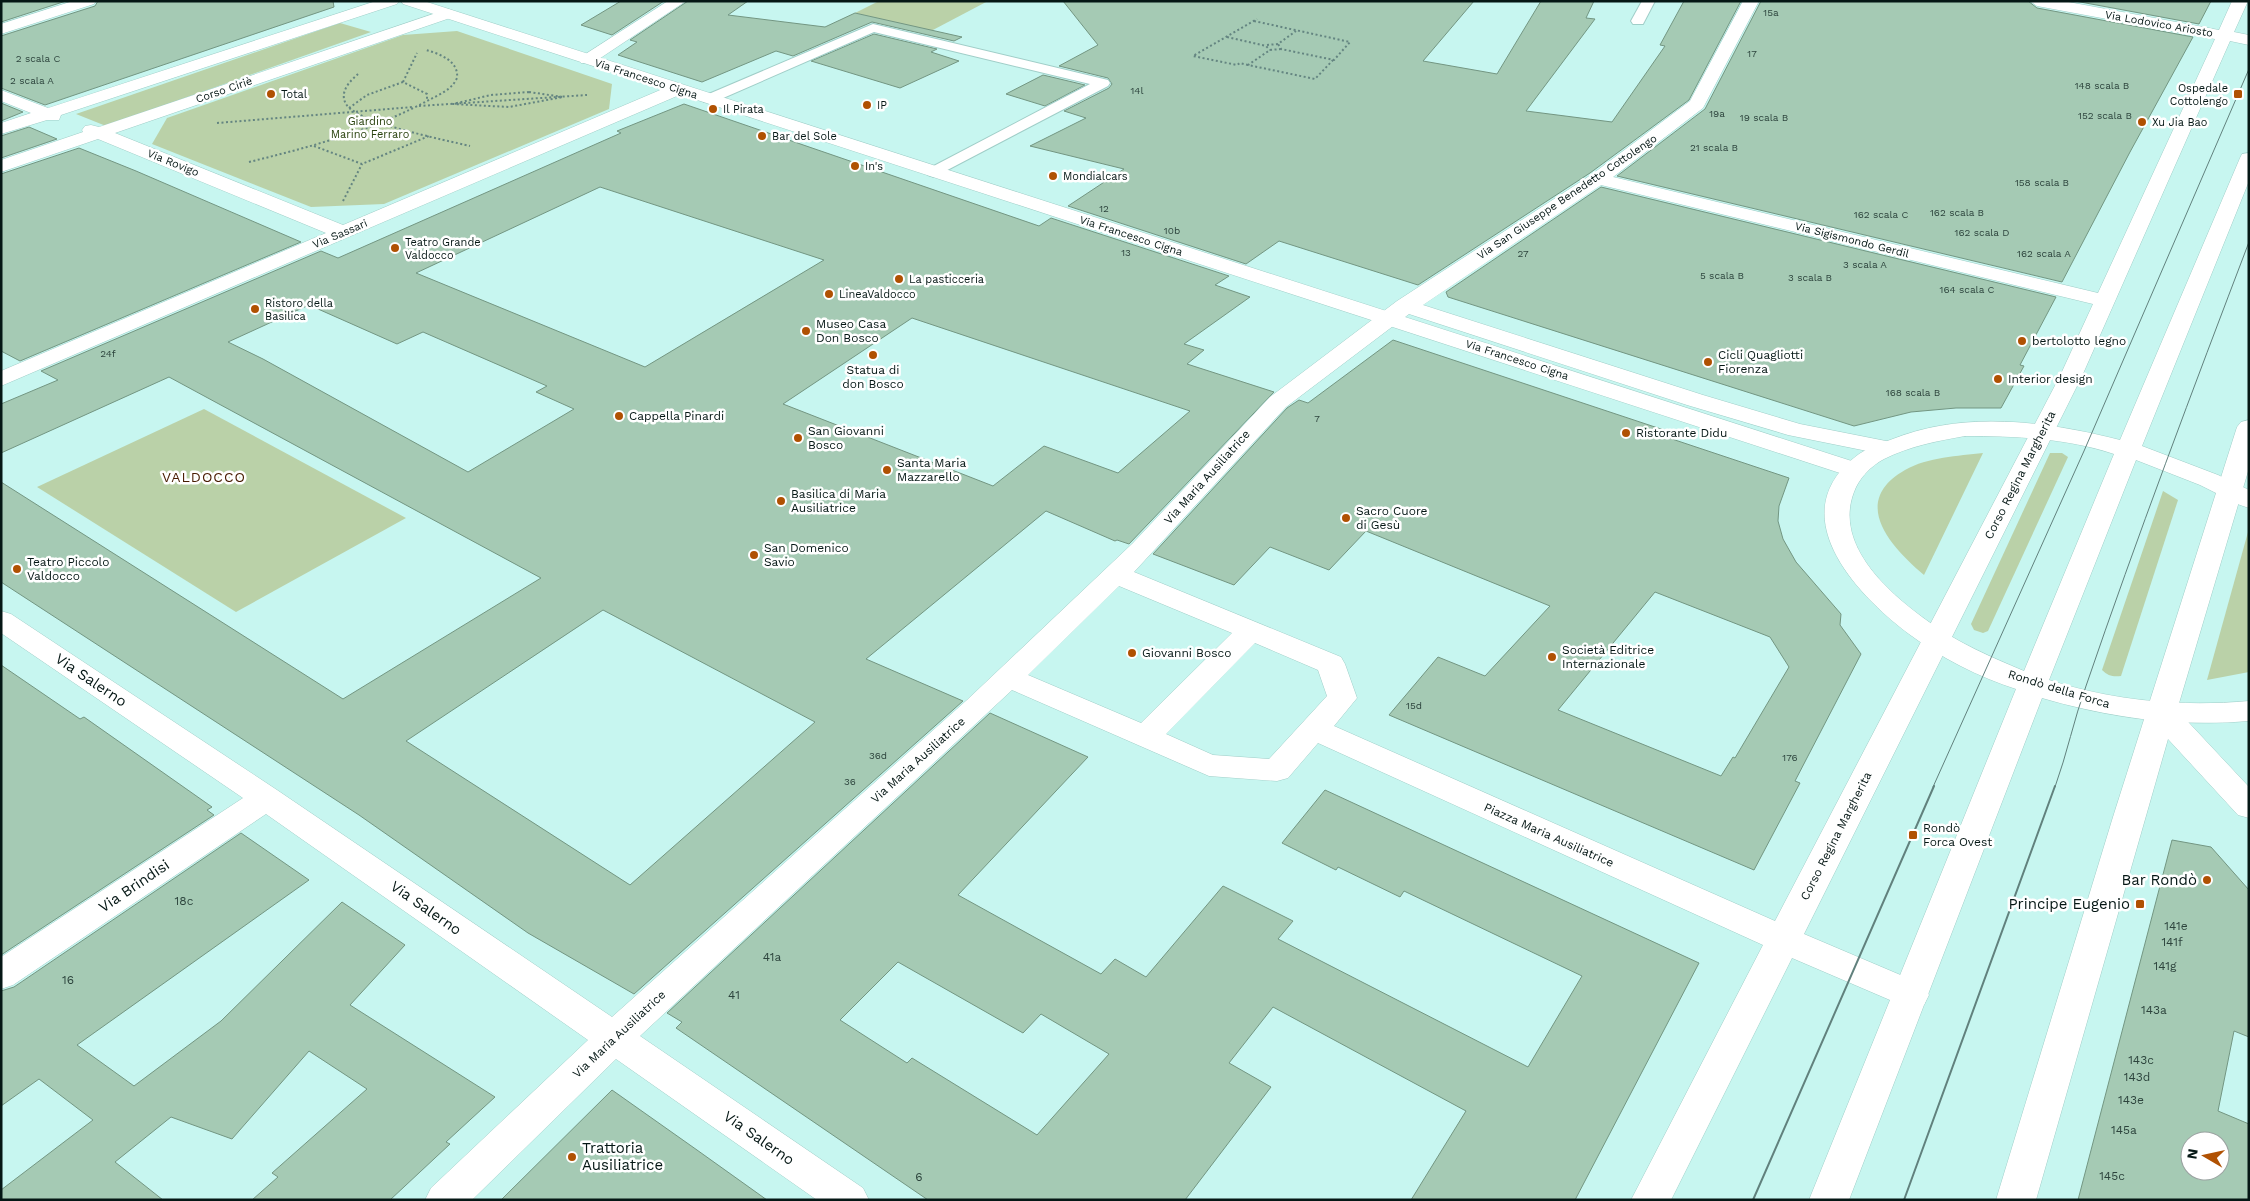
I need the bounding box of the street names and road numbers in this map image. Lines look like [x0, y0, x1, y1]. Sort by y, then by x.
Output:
street label: Via Lodovico Ariosto [2104, 8, 2214, 40]
street label: Via Francesco Cigna [593, 56, 699, 102]
street label: Corso Ciriè [194, 74, 254, 106]
street label: Via San Giuseppe Benedetto Cottolengo [1475, 132, 1659, 262]
street label: Via Rovigo [145, 147, 201, 179]
street label: Via Francesco Cigna [1078, 213, 1184, 259]
street label: Via Sassari [311, 217, 369, 251]
street label: Via Sigismondo Gerdil [1794, 220, 1911, 261]
street label: Via Francesco Cigna [1464, 337, 1570, 383]
street label: Corso Regina Margherita [1981, 408, 2059, 542]
street label: Via Maria Ausiliatrice [1161, 427, 1253, 527]
street label: Via Salerno [52, 649, 130, 711]
street label: Rondò della Forca [2006, 667, 2112, 711]
street label: Via Maria Ausiliatrice [868, 714, 968, 806]
street label: Corso Regina Margherita [1797, 769, 1875, 903]
street label: Piazza Maria Ausiliatrice [1482, 800, 1616, 870]
street label: Via Brindisi [95, 856, 173, 916]
street label: Via Salerno [387, 877, 465, 939]
street label: Via Maria Ausiliatrice [570, 987, 668, 1081]
street label: Via Salerno [720, 1107, 798, 1169]

